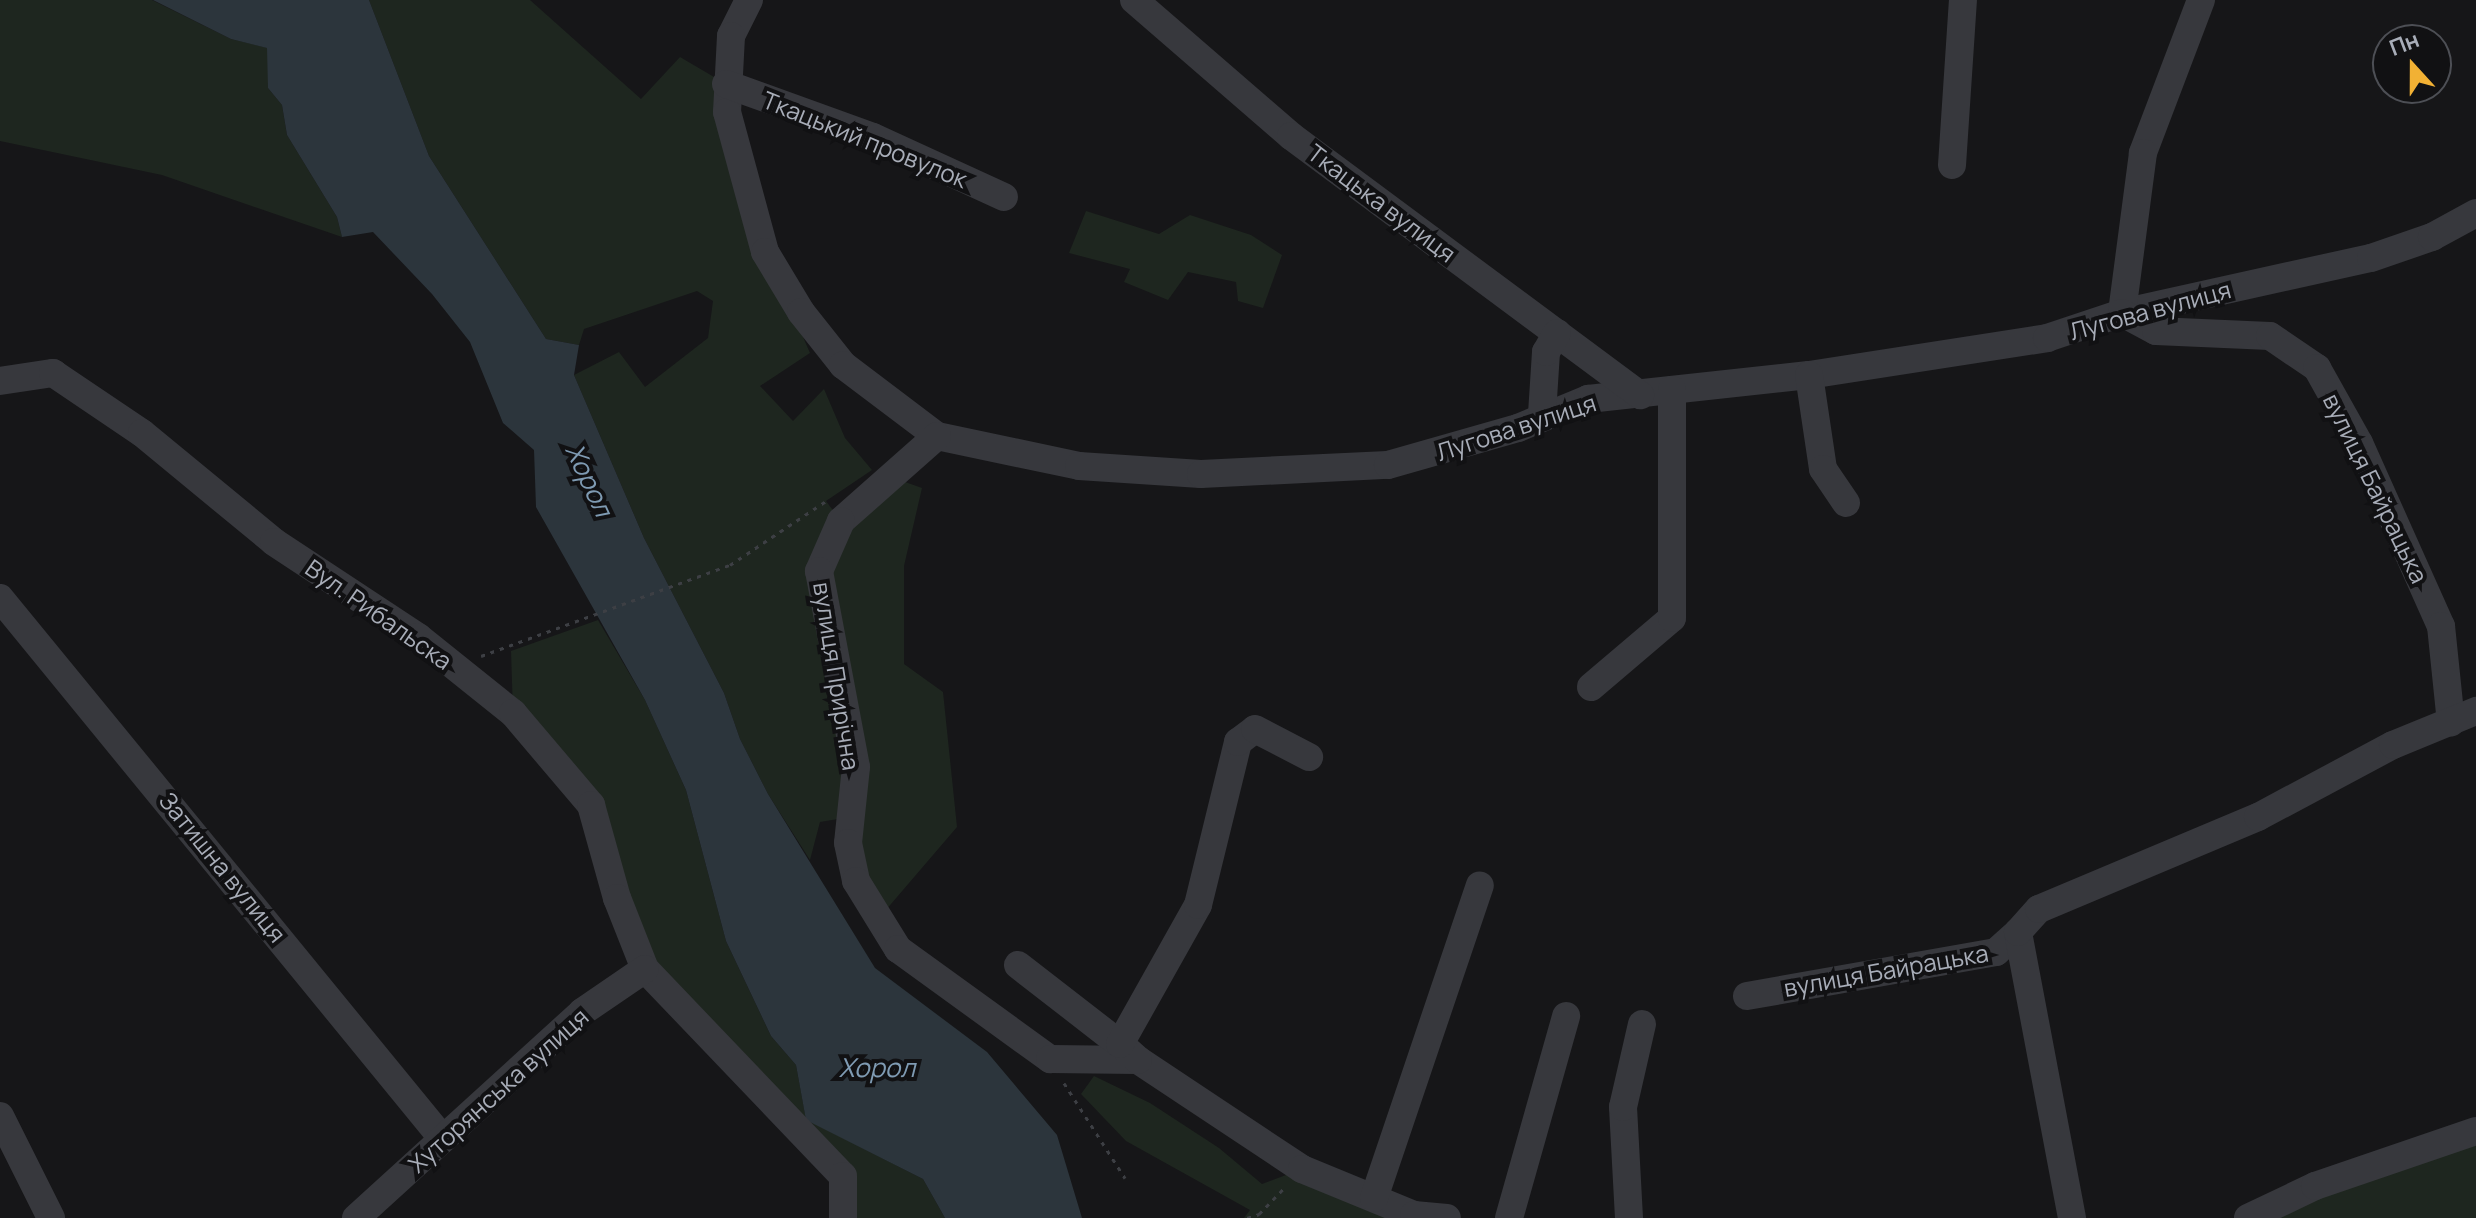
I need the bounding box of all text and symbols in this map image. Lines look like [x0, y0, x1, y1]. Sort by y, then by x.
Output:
north arrow [2372, 24, 2452, 104]
text: Пн [2385, 24, 2423, 63]
street label: Ткацький провулок [758, 85, 972, 193]
street label: Ткацька вулиця [1302, 138, 1462, 268]
street label: Лугова вулиця [2066, 275, 2234, 345]
street label: Лугова вулиця [1433, 388, 1599, 466]
street label: вулиця Байрацька [2318, 389, 2434, 587]
water label: Хорол [559, 439, 619, 521]
street label: Вул. Рибальска [300, 553, 458, 675]
street label: вулиця Прирічна [808, 580, 866, 772]
street label: Затишна вулиця [154, 786, 292, 948]
street label: вулиця Байрацька [1781, 938, 1991, 1002]
street label: Хуторянська вулиця [402, 1002, 594, 1178]
water label: Хорол [839, 1052, 915, 1084]

